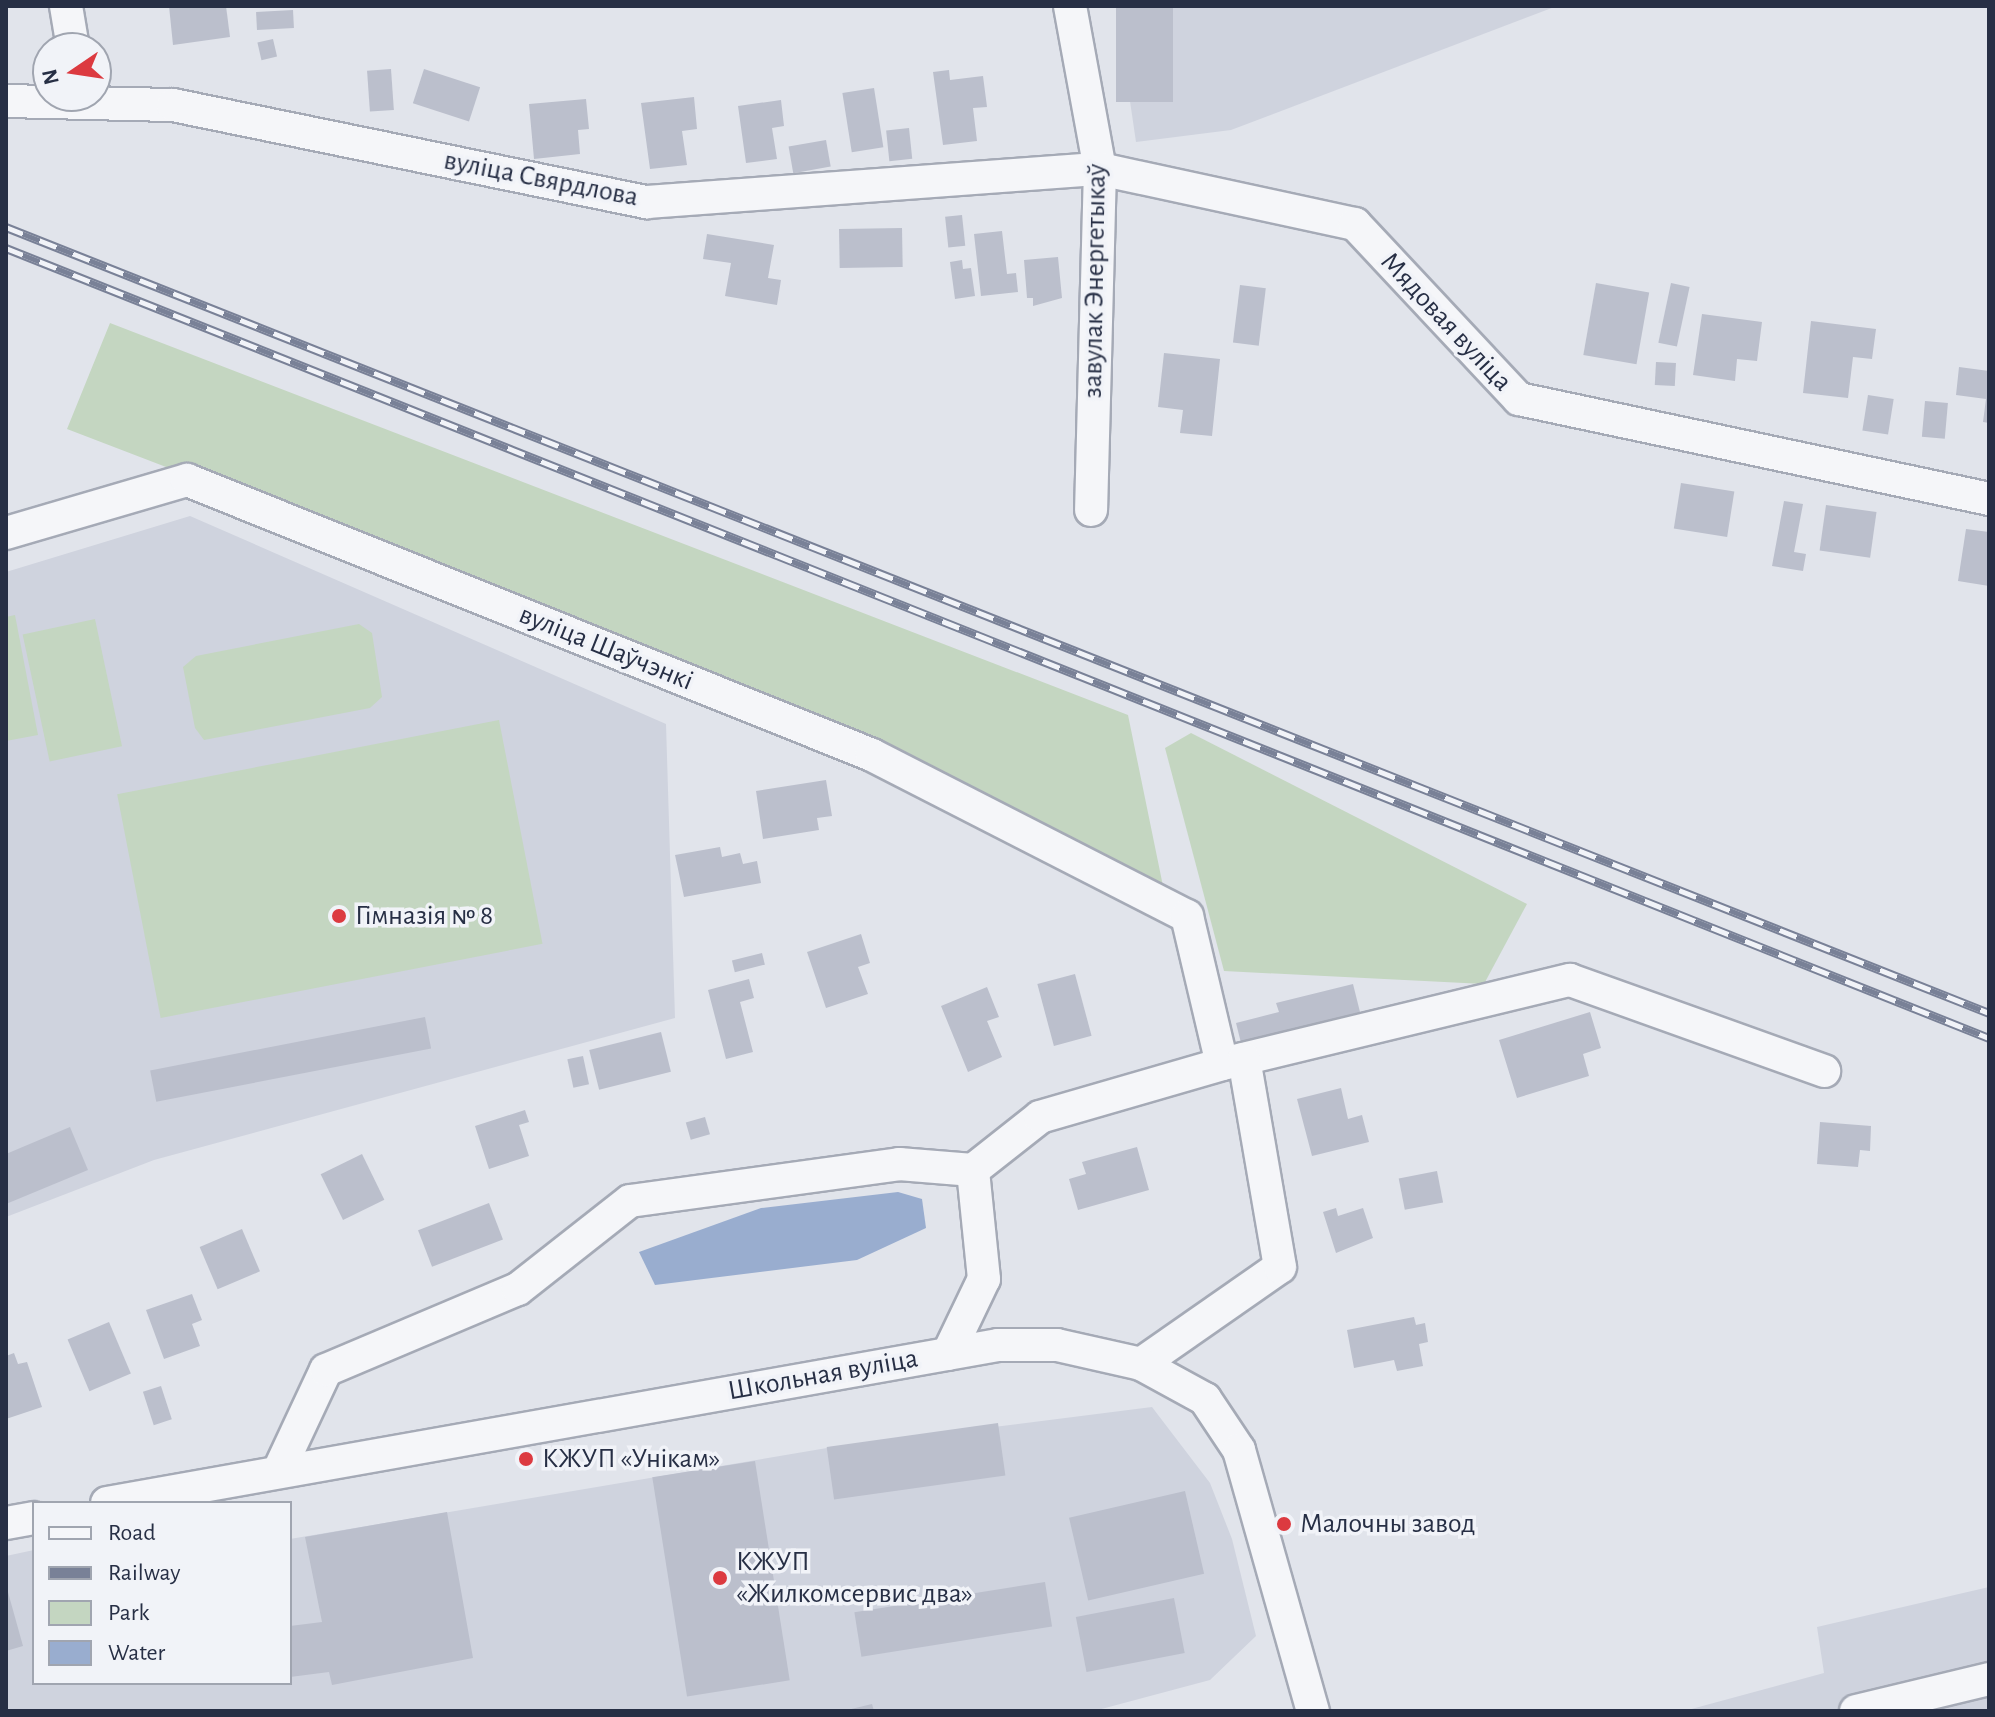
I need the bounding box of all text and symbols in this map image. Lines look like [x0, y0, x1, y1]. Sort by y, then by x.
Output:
north arrow [32, 32, 112, 112]
text: N [38, 67, 63, 87]
street label: вуліца Свярдлова [441, 144, 641, 214]
street label: завулак Энергетыкаў [1076, 163, 1114, 399]
street label: Мядовая вуліца [1373, 246, 1519, 398]
street label: вуліца Шаўчэнкі [514, 598, 698, 698]
place label: Гімназія № 8 [355, 899, 493, 933]
marker: Гімназія № 8 [330, 907, 348, 925]
street label: Школьная вуліца [725, 1342, 921, 1408]
place label: КЖУП «Унікам» [542, 1442, 720, 1476]
marker: КЖУП «Унікам» [517, 1450, 535, 1468]
legend [32, 1501, 292, 1685]
place label: Малочны завод [1300, 1507, 1475, 1541]
marker: Малочны завод [1275, 1515, 1293, 1533]
text: Road [108, 1521, 156, 1545]
place label: КЖУП «Жилкомсервис два» [736, 1545, 973, 1611]
text: Railway [108, 1561, 180, 1585]
marker: КЖУП «Жилкомсервис два» [711, 1569, 729, 1587]
text: Park [108, 1601, 149, 1625]
text: Water [108, 1641, 165, 1665]

